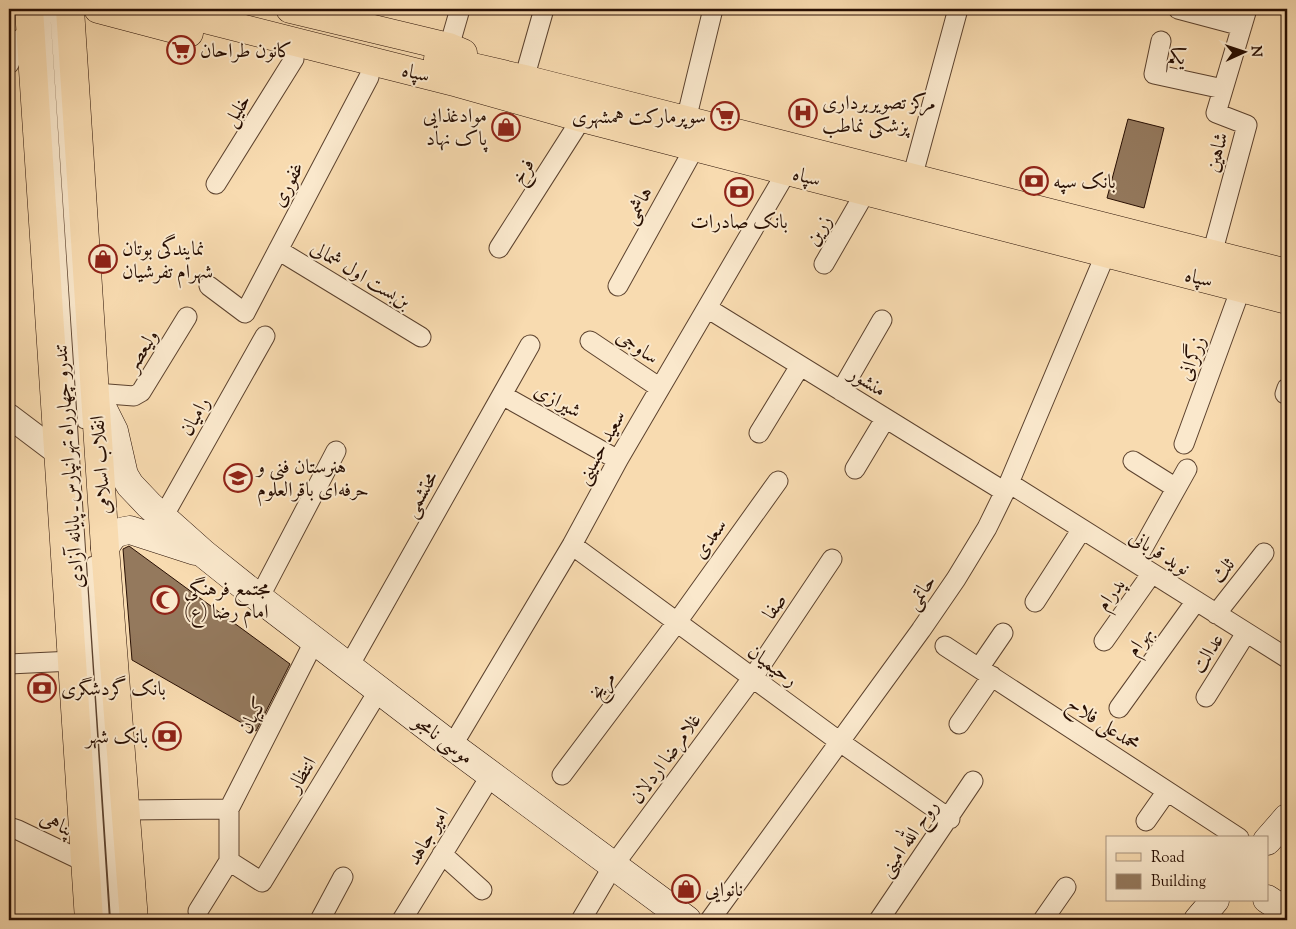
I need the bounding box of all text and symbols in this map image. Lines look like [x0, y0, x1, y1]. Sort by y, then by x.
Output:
north arrow [1218, 28, 1268, 78]
supermarket icon: کانون طراحان [166, 35, 196, 65]
place label: کانون طراحان [200, 38, 293, 67]
street label: یکم [1164, 42, 1189, 77]
text: N [1245, 45, 1265, 58]
street label: سپاه [398, 57, 433, 92]
street label: خلیل [217, 89, 259, 133]
place label: مرکز تصویربرداری پزشکی نماطب [822, 90, 936, 142]
hospital icon: مرکز تصویربرداری پزشکی نماطب [788, 98, 818, 128]
supermarket icon: سوپرمارکت همشهری [710, 101, 740, 131]
place label: موادغذایی پاک نهاد [423, 103, 488, 155]
place label: سوپرمارکت همشهری [572, 104, 706, 133]
shop icon: موادغذایی پاک نهاد [491, 112, 521, 142]
street label: شاهین [1199, 129, 1238, 176]
street label: فرخ [505, 154, 544, 192]
street label: غفوری [265, 157, 313, 213]
street label: سپاه [789, 161, 824, 196]
bank icon: بانک سپه [1019, 166, 1049, 196]
place label: بانک سپه [1053, 169, 1116, 198]
bank icon: بانک صادرات [724, 177, 754, 207]
street label: هاشمی [617, 182, 661, 230]
place label: بانک صادرات [690, 209, 788, 238]
street label: زرین [800, 210, 841, 252]
place label: نمایندگی بوتان شهرام تفرشیان [122, 233, 213, 289]
street label: بن‌بست اول شمالی [304, 235, 416, 318]
shop icon: نمایندگی بوتان شهرام تفرشیان [88, 244, 118, 274]
street label: سپاه [1181, 262, 1216, 297]
street label: ساوجی [610, 323, 664, 373]
street label: ولیعصر [118, 325, 167, 380]
street label: زرگرانی [1171, 332, 1215, 385]
street label: تندرو چهارراه تهرانپارس ـ پایانه آزادی [47, 342, 94, 589]
street label: منشور [841, 359, 891, 406]
street label: شیرازی [528, 377, 586, 427]
street label: رامیان [174, 392, 219, 442]
street label: سعید حسینی [570, 406, 635, 491]
street label: انقلاب اسلامی [85, 414, 120, 515]
place label: هنرستان فنی و حرفه‌ای باقرالعلوم [255, 454, 369, 507]
school or university icon: هنرستان فنی و حرفه‌ای باقرالعلوم [223, 463, 253, 493]
street label: محتشمی [398, 467, 447, 524]
street label: سعدی [687, 513, 736, 566]
street label: نوید قربانی [1123, 524, 1195, 584]
street label: ثلث [1205, 552, 1243, 590]
street label: حاتمی [900, 570, 944, 617]
street label: پدرام [1090, 573, 1135, 618]
place label: مجتمع فرهنگی امام رضا (ع) [184, 576, 270, 629]
mosque icon: مجتمع فرهنگی امام رضا (ع) [150, 585, 180, 615]
street label: صفا [757, 588, 795, 626]
street label: بهرام [1120, 621, 1163, 664]
street label: عدالت [1186, 629, 1233, 680]
street label: رحیمیان [740, 639, 803, 695]
street label: مریخ [584, 666, 624, 707]
bank icon: بانک گردشگری [27, 673, 57, 703]
place label: بانک گردشگری [61, 675, 166, 705]
street label: محمدعلی فلاح [1060, 691, 1145, 761]
street label: کیهان [233, 692, 276, 740]
street label: موسی نامجو [405, 708, 478, 773]
street label: غلامرضا اردلان [624, 708, 710, 811]
bank icon: بانک شهر [152, 721, 182, 751]
place label: بانک شهر [84, 724, 148, 753]
street label: انتظار [280, 752, 325, 800]
street label: روح الله امینی [870, 793, 948, 885]
street label: امیر جاهد [401, 803, 458, 872]
street label: پناهی [34, 805, 78, 846]
legend [1106, 836, 1268, 902]
text: Road [1151, 848, 1185, 869]
text: Building [1151, 872, 1206, 893]
shop icon: نانوایی [671, 874, 701, 904]
place label: نانوایی [705, 877, 743, 906]

